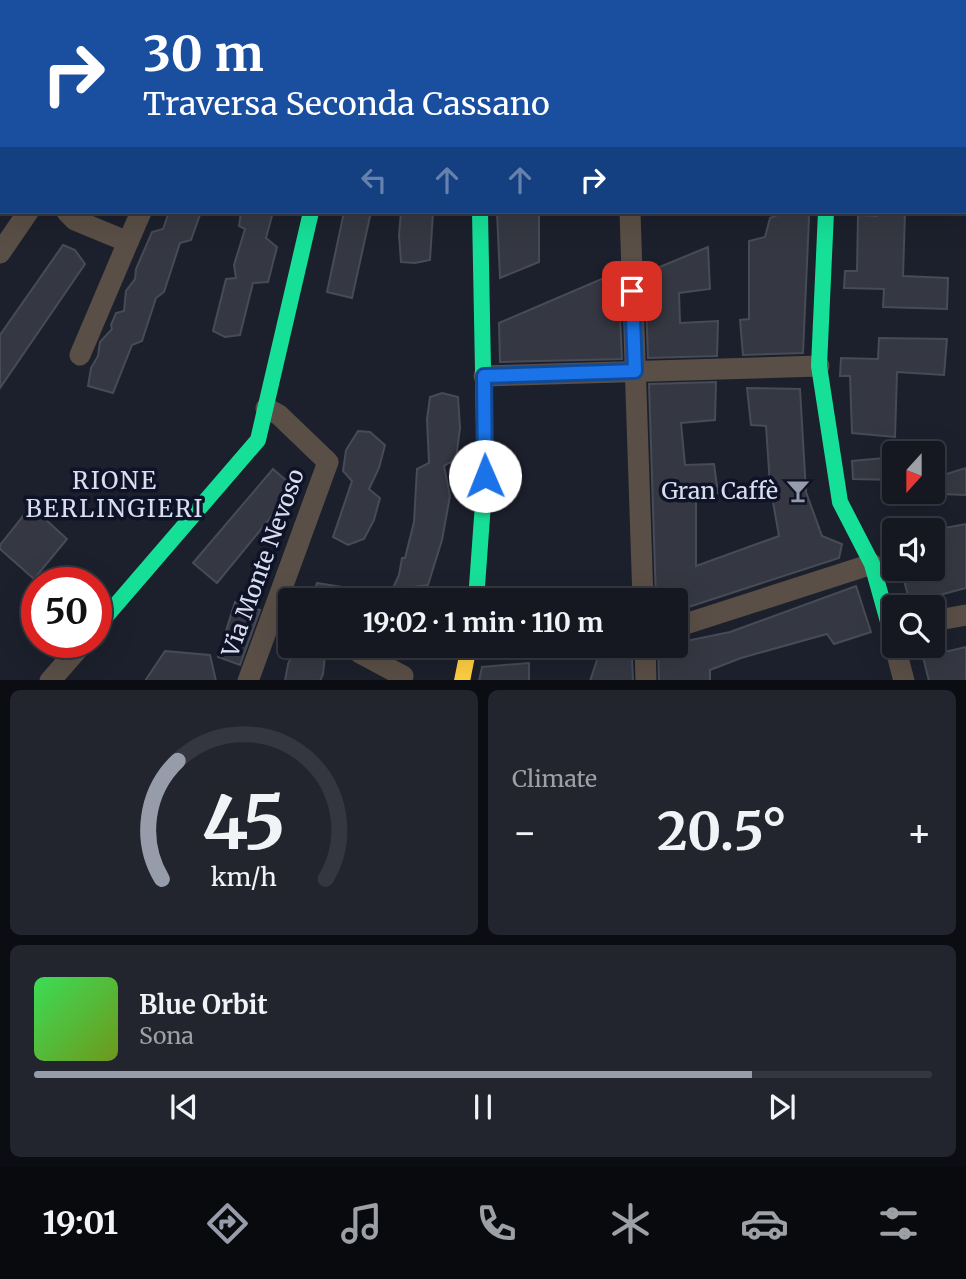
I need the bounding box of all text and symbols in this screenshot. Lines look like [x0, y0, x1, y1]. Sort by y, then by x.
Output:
text: 30 m [143, 23, 264, 84]
icon: right [28, 28, 119, 119]
text: Traversa Seconda Cassano [143, 84, 550, 124]
icon: left [355, 161, 393, 199]
icon: ahead [428, 161, 466, 199]
icon: ahead [501, 161, 539, 199]
icon: right [574, 161, 612, 199]
pin [602, 261, 662, 321]
icon: arrive [613, 272, 651, 310]
position arrow [448, 439, 522, 513]
north arrow [882, 441, 945, 504]
map controls [882, 441, 945, 658]
district label: RIONE BERLINGIERI [26, 465, 204, 524]
street label: Via Monte Nevoso [215, 465, 310, 662]
place label: Gran Caffè [662, 476, 778, 505]
bar icon: Gran Caffè [784, 477, 812, 505]
button: sound [882, 518, 945, 581]
speed limit sign: 50 [21, 567, 112, 658]
button: search [882, 595, 945, 658]
text: 19:02 · 1 min · 110 m [363, 606, 603, 639]
text: Climate [512, 764, 597, 793]
text: 45 [202, 777, 286, 869]
text: 20.5° [657, 799, 787, 864]
text: − [512, 809, 537, 856]
text: + [907, 809, 932, 856]
text: km/h [211, 860, 277, 892]
text: Blue Orbit [139, 988, 268, 1021]
text: Sona [139, 1021, 194, 1050]
icon: previous [165, 1088, 203, 1126]
icon: pause [464, 1088, 502, 1126]
icon: next [763, 1088, 801, 1126]
icon: directions [203, 1199, 252, 1248]
icon: music [337, 1199, 386, 1248]
icon: phone [472, 1199, 521, 1248]
icon: climate [606, 1199, 655, 1248]
icon: car [740, 1199, 789, 1248]
icon: filters [874, 1199, 923, 1248]
text: 19:01 [43, 1203, 118, 1243]

